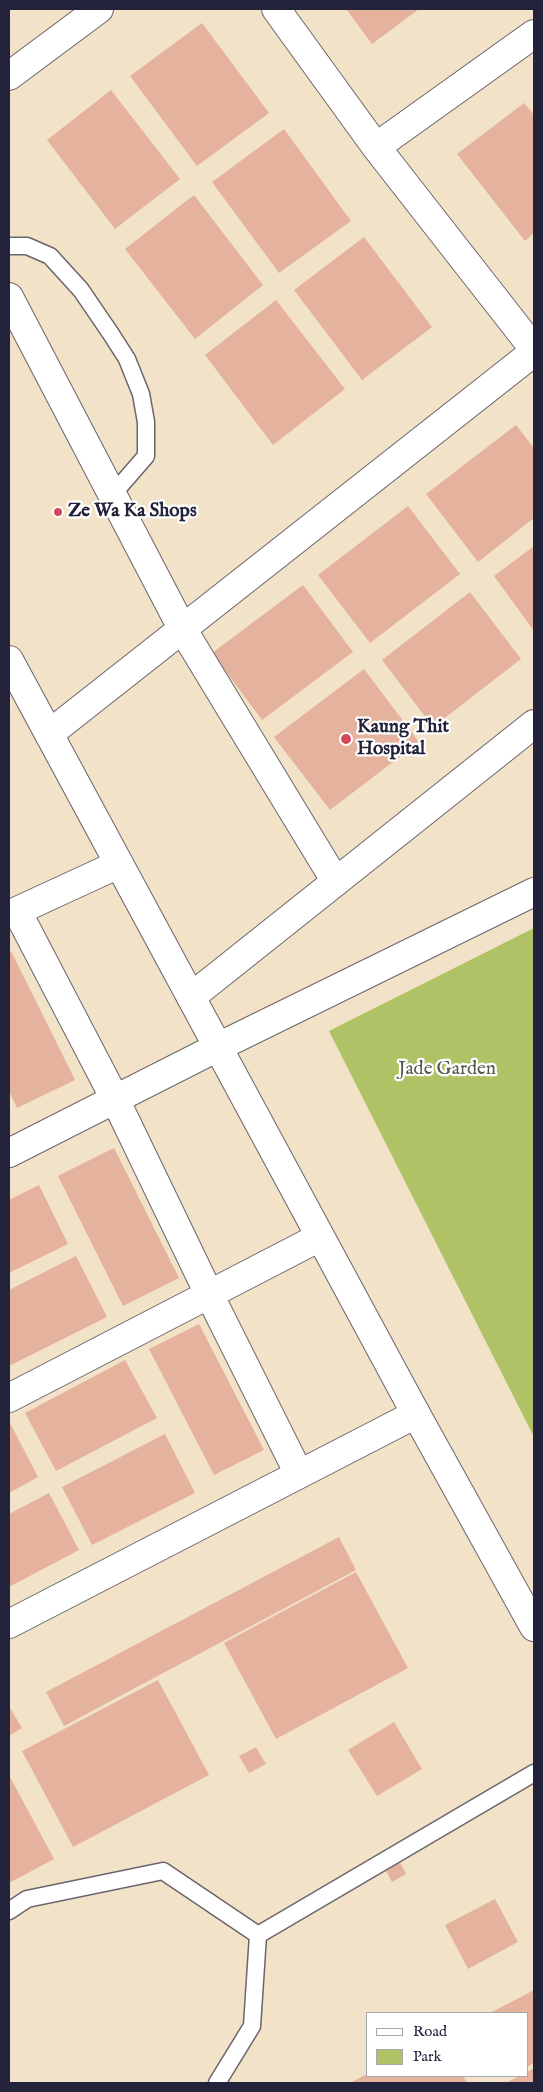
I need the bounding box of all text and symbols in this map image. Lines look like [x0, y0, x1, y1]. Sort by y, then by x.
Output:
place label: Ze Wa Ka Shops [68, 501, 197, 523]
marker: Ze Wa Ka Shops [52, 506, 64, 518]
place label: Kaung Thit Hospital [357, 717, 449, 761]
marker: Kaung Thit Hospital [339, 732, 353, 746]
park label: Jade Garden [398, 1059, 496, 1081]
legend [366, 2012, 528, 2077]
text: Road [413, 2022, 447, 2041]
text: Park [413, 2047, 442, 2066]

